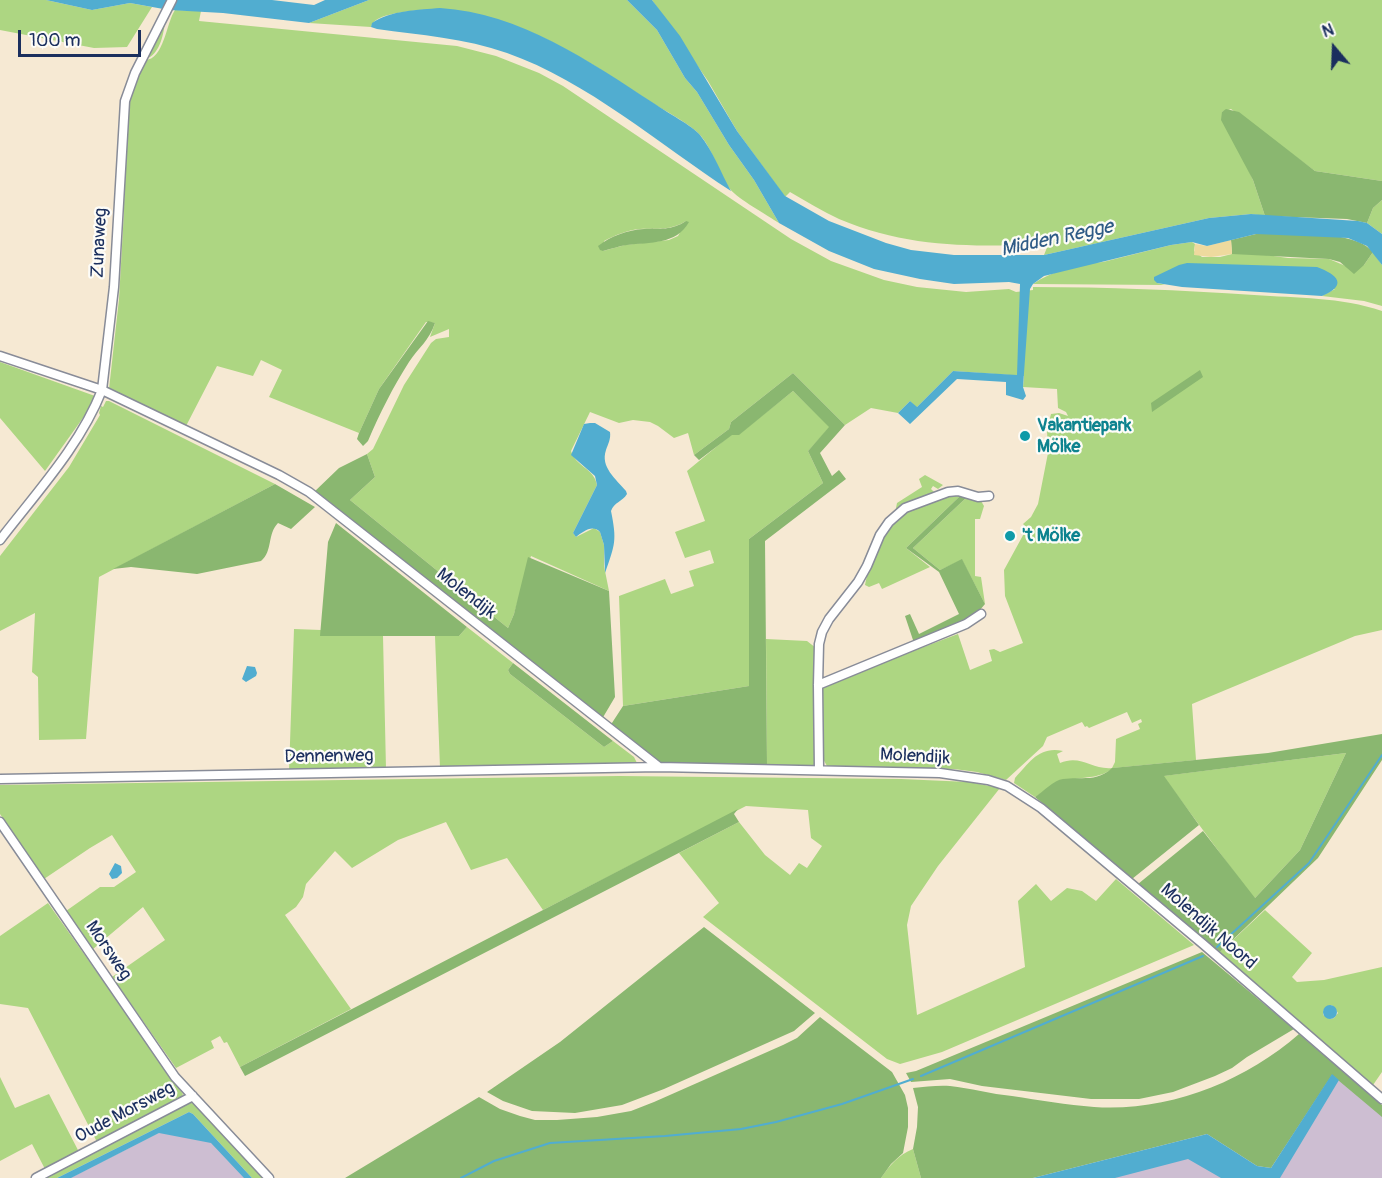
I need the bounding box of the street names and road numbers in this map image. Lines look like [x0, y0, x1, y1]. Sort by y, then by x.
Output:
street label: Zunaweg [87, 207, 113, 279]
street label: Molendijk [432, 564, 500, 624]
street label: Molendijk [879, 744, 951, 770]
street label: Dennenweg [284, 745, 374, 769]
street label: Molendijk Noord [1156, 879, 1260, 975]
street label: Morsweg [80, 917, 136, 985]
street label: Oude Morsweg [72, 1078, 178, 1148]

